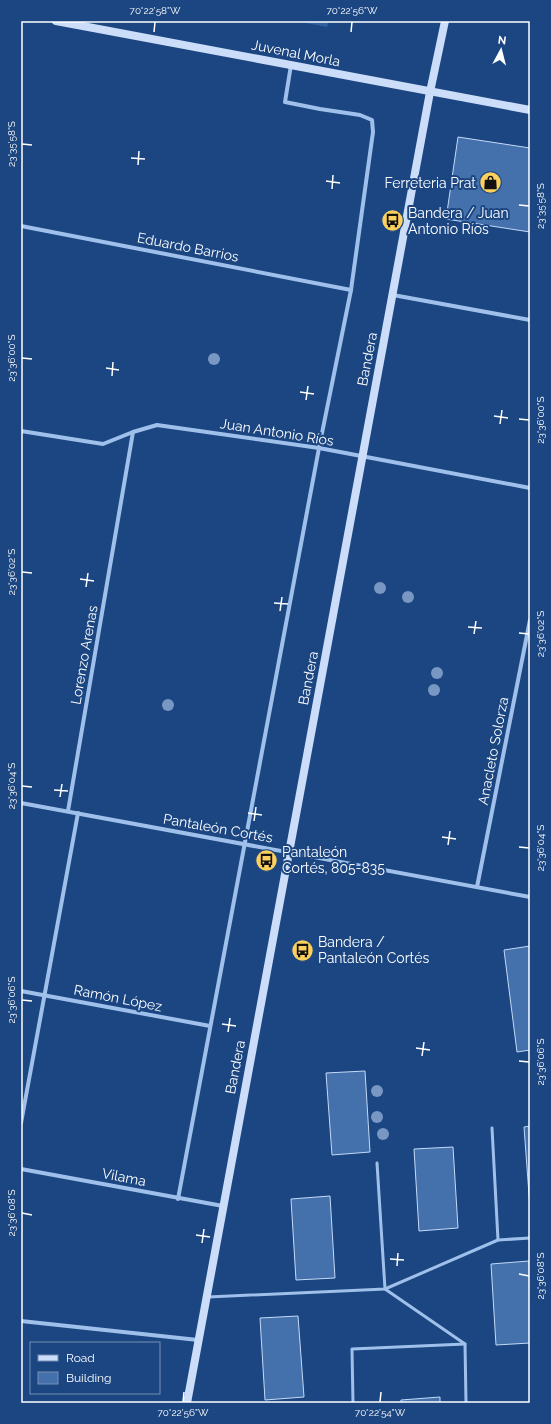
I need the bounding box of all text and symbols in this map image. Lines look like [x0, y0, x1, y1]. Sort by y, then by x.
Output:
text: 70°22'58"W [130, 5, 181, 16]
text: 70°22'56"W [327, 5, 378, 16]
north arrow [481, 30, 521, 70]
text: N [497, 34, 507, 48]
street label: Juvenal Morla [250, 37, 342, 69]
text: 23°35'58"S [6, 121, 17, 167]
shop icon: Ferreteria Prat [478, 170, 504, 196]
place label: Ferreteria Prat [384, 175, 476, 191]
text: 23°35'58"S [535, 183, 546, 229]
place label: Bandera / Juan Antonio Ríos [408, 205, 509, 237]
bus stop icon: Bandera / Juan Antonio Ríos [379, 208, 405, 234]
street label: Eduardo Barrios [136, 229, 240, 265]
street label: Bandera [354, 331, 380, 387]
text: 23°36'00"S [6, 334, 17, 382]
text: 23°36'00"S [535, 396, 546, 444]
street label: Juan Antonio Ríos [219, 415, 335, 449]
text: 23°36'02"S [6, 549, 17, 595]
street label: Lorenzo Arenas [67, 604, 101, 706]
text: 23°36'02"S [535, 611, 546, 657]
street label: Bandera [295, 650, 321, 706]
street label: Anacleto Solorza [475, 696, 511, 806]
text: 23°36'04"S [6, 763, 17, 809]
street label: Pantaleón Cortés [162, 810, 274, 846]
text: 23°36'04"S [535, 825, 546, 871]
place label: Pantaleón Cortés, 805-835 [282, 844, 385, 876]
bus stop icon: Pantaleón Cortés, 805-835 [254, 847, 280, 873]
place label: Bandera / Pantaleón Cortés [318, 934, 429, 966]
bus stop icon: Bandera / Pantaleón Cortés [289, 937, 315, 963]
text: 23°36'06"S [6, 976, 17, 1024]
street label: Ramón López [73, 982, 164, 1014]
text: 23°36'06"S [535, 1038, 546, 1086]
street label: Bandera [222, 1039, 248, 1095]
street label: Vilama [101, 1165, 147, 1189]
text: 23°36'08"S [6, 1189, 17, 1237]
text: 23°36'08"S [535, 1252, 546, 1300]
legend [30, 1342, 160, 1394]
text: Road [66, 1351, 95, 1365]
text: Building [66, 1371, 112, 1385]
text: 70°22'56"W [158, 1407, 209, 1418]
text: 70°22'54"W [355, 1407, 406, 1418]

